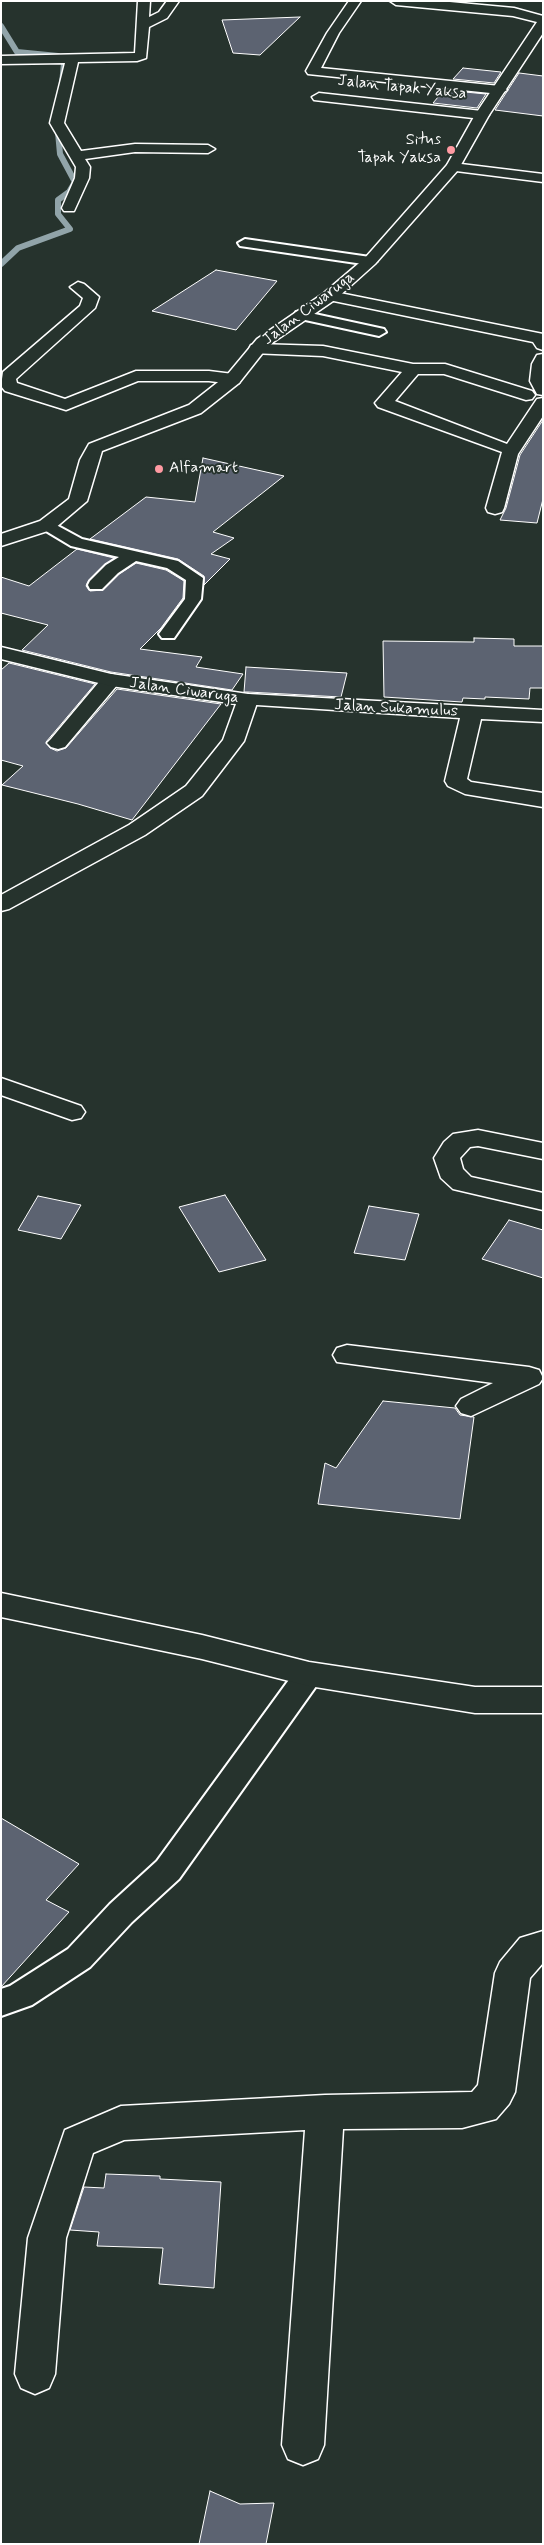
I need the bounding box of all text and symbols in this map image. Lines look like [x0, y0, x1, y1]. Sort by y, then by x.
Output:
street label: Jalan Tapak Yaksa [337, 72, 467, 104]
place label: Situs Tapak Yaksa [358, 131, 441, 169]
marker: Situs Tapak Yaksa [445, 144, 457, 156]
street label: Jalan Ciwaruga [259, 268, 359, 350]
place label: Alfamart [169, 459, 238, 479]
marker: Alfamart [153, 463, 165, 475]
street label: Jalan Ciwaruga [128, 674, 240, 708]
street label: Jalan Sukamulus [334, 696, 458, 722]

